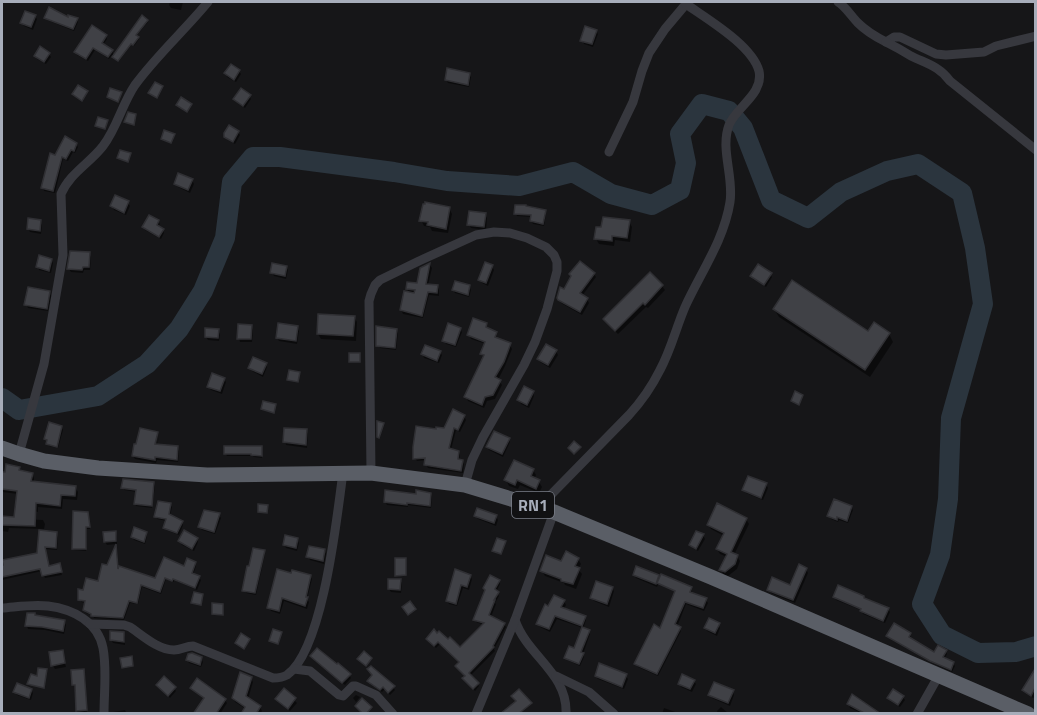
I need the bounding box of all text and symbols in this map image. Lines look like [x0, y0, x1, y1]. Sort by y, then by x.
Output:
road number: RN1 [512, 492, 554, 518]

